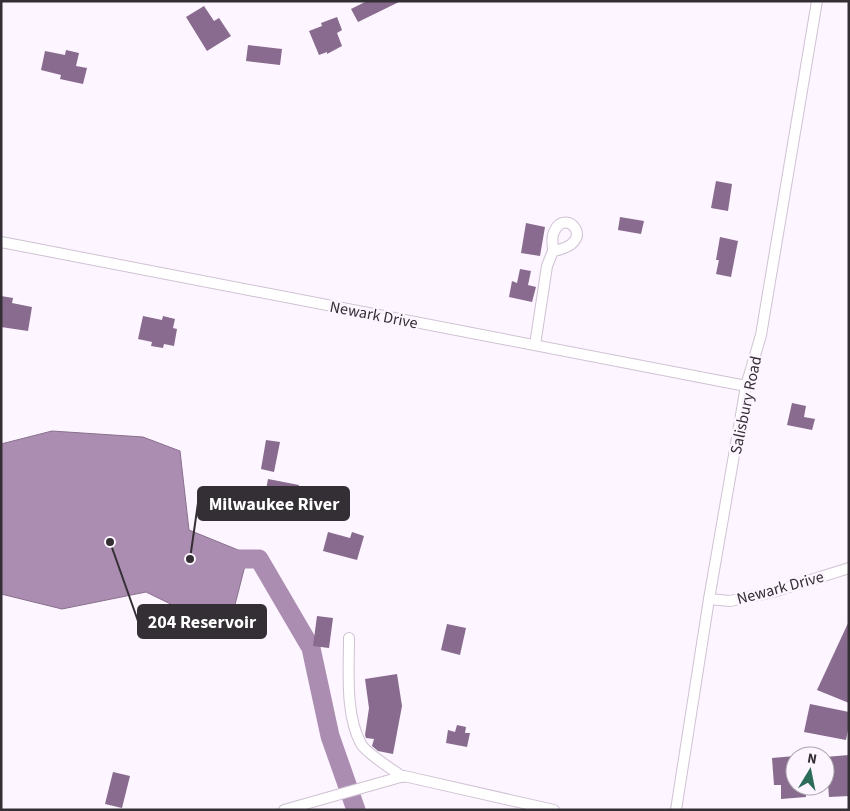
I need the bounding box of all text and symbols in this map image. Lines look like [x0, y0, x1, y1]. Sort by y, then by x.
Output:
street label: Newark Drive [328, 296, 420, 334]
street label: Salisbury Road [725, 354, 767, 456]
callout: Milwaukee River [198, 487, 349, 520]
text: Milwaukee River [209, 492, 340, 517]
street label: Newark Drive [734, 566, 826, 610]
callout: 204 Reservoir [138, 605, 266, 638]
text: 204 Reservoir [148, 610, 257, 635]
north arrow [785, 746, 835, 796]
text: N [806, 749, 818, 770]

